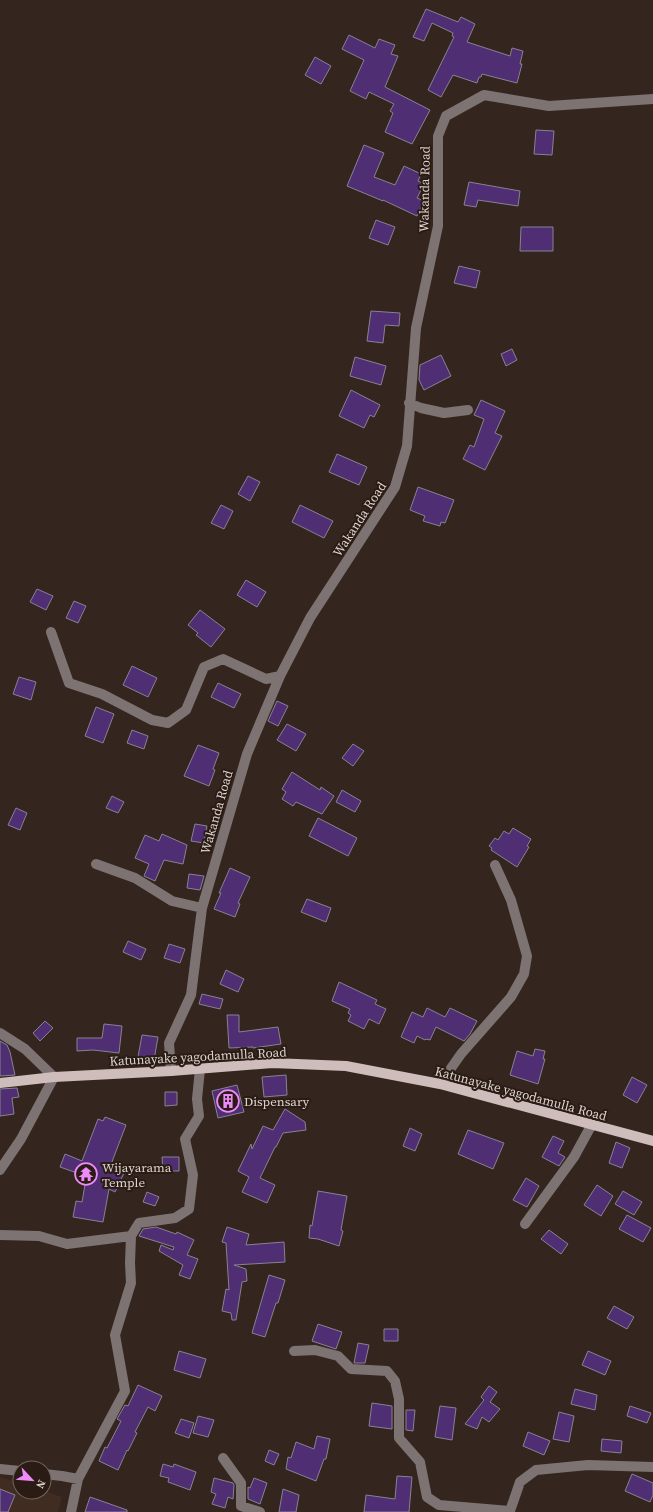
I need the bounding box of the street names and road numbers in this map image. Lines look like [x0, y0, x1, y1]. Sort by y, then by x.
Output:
street label: Wakanda Road [415, 145, 434, 232]
street label: Wakanda Road [329, 478, 390, 560]
street label: Wakanda Road [196, 768, 237, 856]
street label: Katunayake yagodamulla Road [109, 1043, 288, 1070]
street label: Katunayake yagodamulla Road [433, 1062, 609, 1125]

